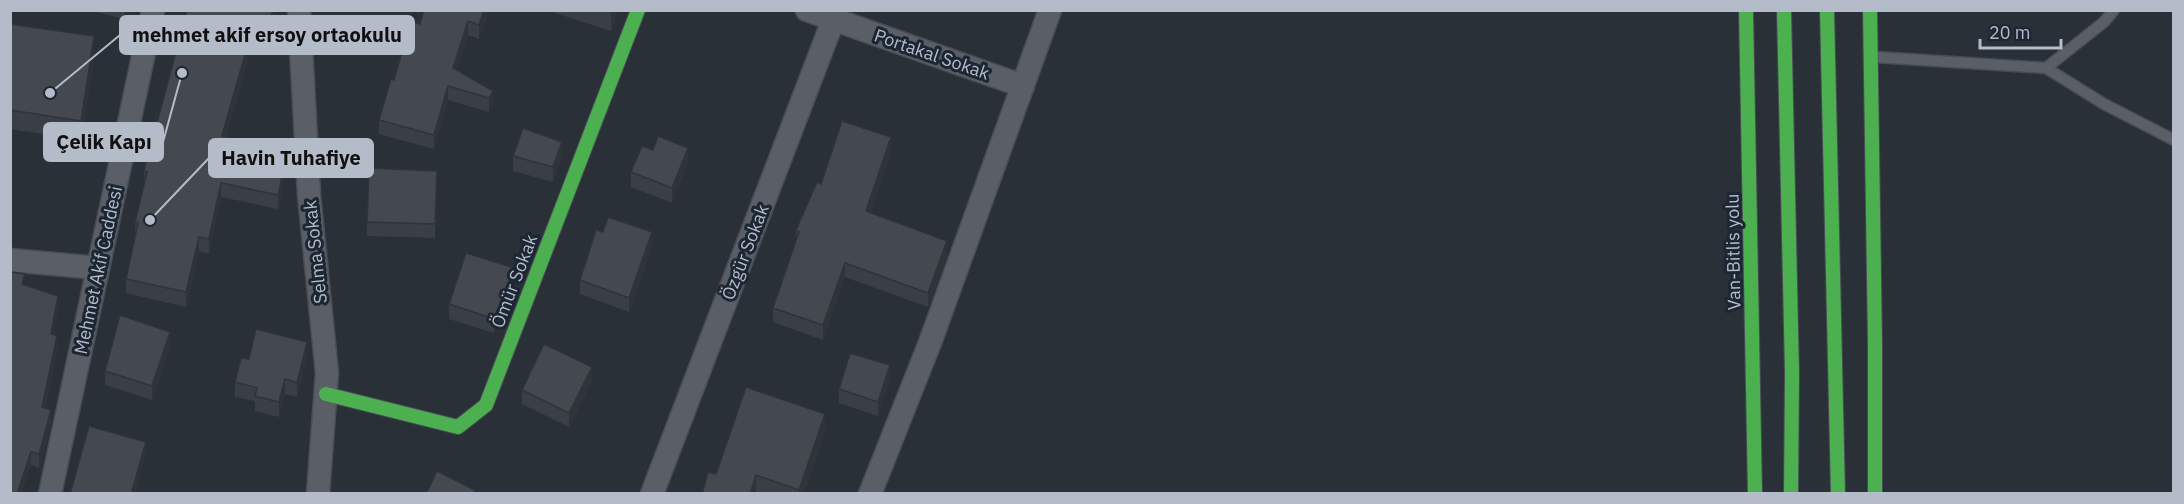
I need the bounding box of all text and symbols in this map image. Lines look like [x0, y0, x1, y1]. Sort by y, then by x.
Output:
scale bar [1980, 12, 2061, 50]
callout: mehmet akif ersoy ortaokulu [120, 16, 414, 54]
text: mehmet akif ersoy ortaokulu [132, 21, 402, 48]
text: 20 m [1989, 21, 2031, 44]
street label: Portakal Sokak [871, 24, 993, 85]
callout: Çelik Kapı [44, 123, 163, 161]
text: Çelik Kapı [56, 128, 152, 155]
callout: Havin Tuhafiye [209, 139, 373, 177]
text: Havin Tuhafiye [221, 144, 361, 171]
street label: Mehmet Akif Caddesi [69, 184, 127, 356]
street label: Van-Bitlis yolu [1720, 194, 1746, 310]
street label: Selma Sokak [298, 199, 332, 305]
street label: Özgür Sokak [716, 200, 774, 303]
street label: Ömür Sokak [486, 230, 543, 331]

